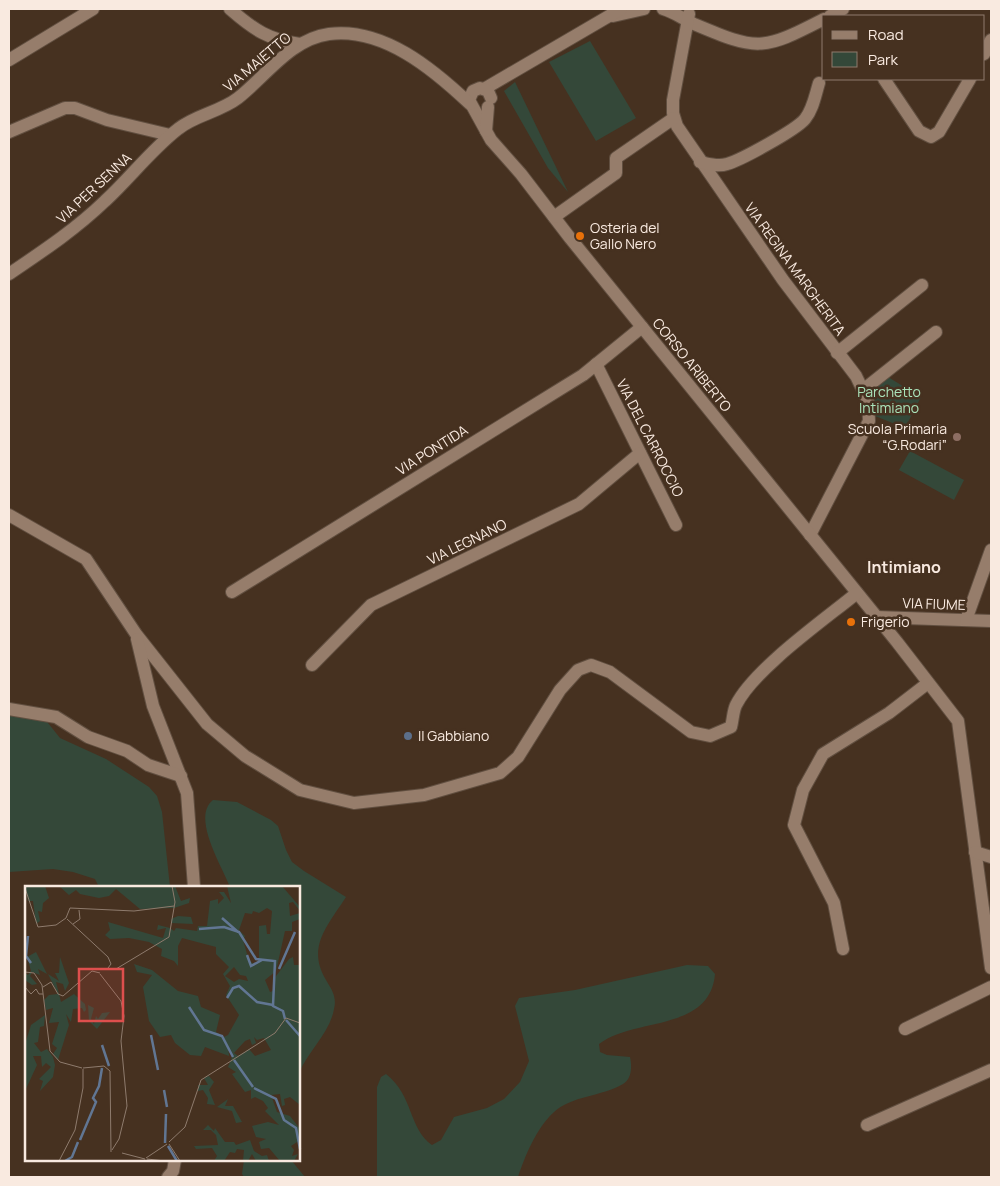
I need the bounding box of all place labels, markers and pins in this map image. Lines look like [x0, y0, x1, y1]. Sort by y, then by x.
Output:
place label: Osteria del Gallo Nero [590, 218, 660, 253]
marker: Osteria del Gallo Nero [574, 230, 586, 242]
place label: Scuola Primaria “G.Rodari” [848, 419, 947, 454]
marker: Scuola Primaria “G.Rodari” [951, 431, 963, 443]
place label: Frigerio [861, 612, 909, 631]
marker: Frigerio [845, 616, 857, 628]
place label: Il Gabbiano [418, 726, 489, 745]
marker: Il Gabbiano [402, 730, 414, 742]

